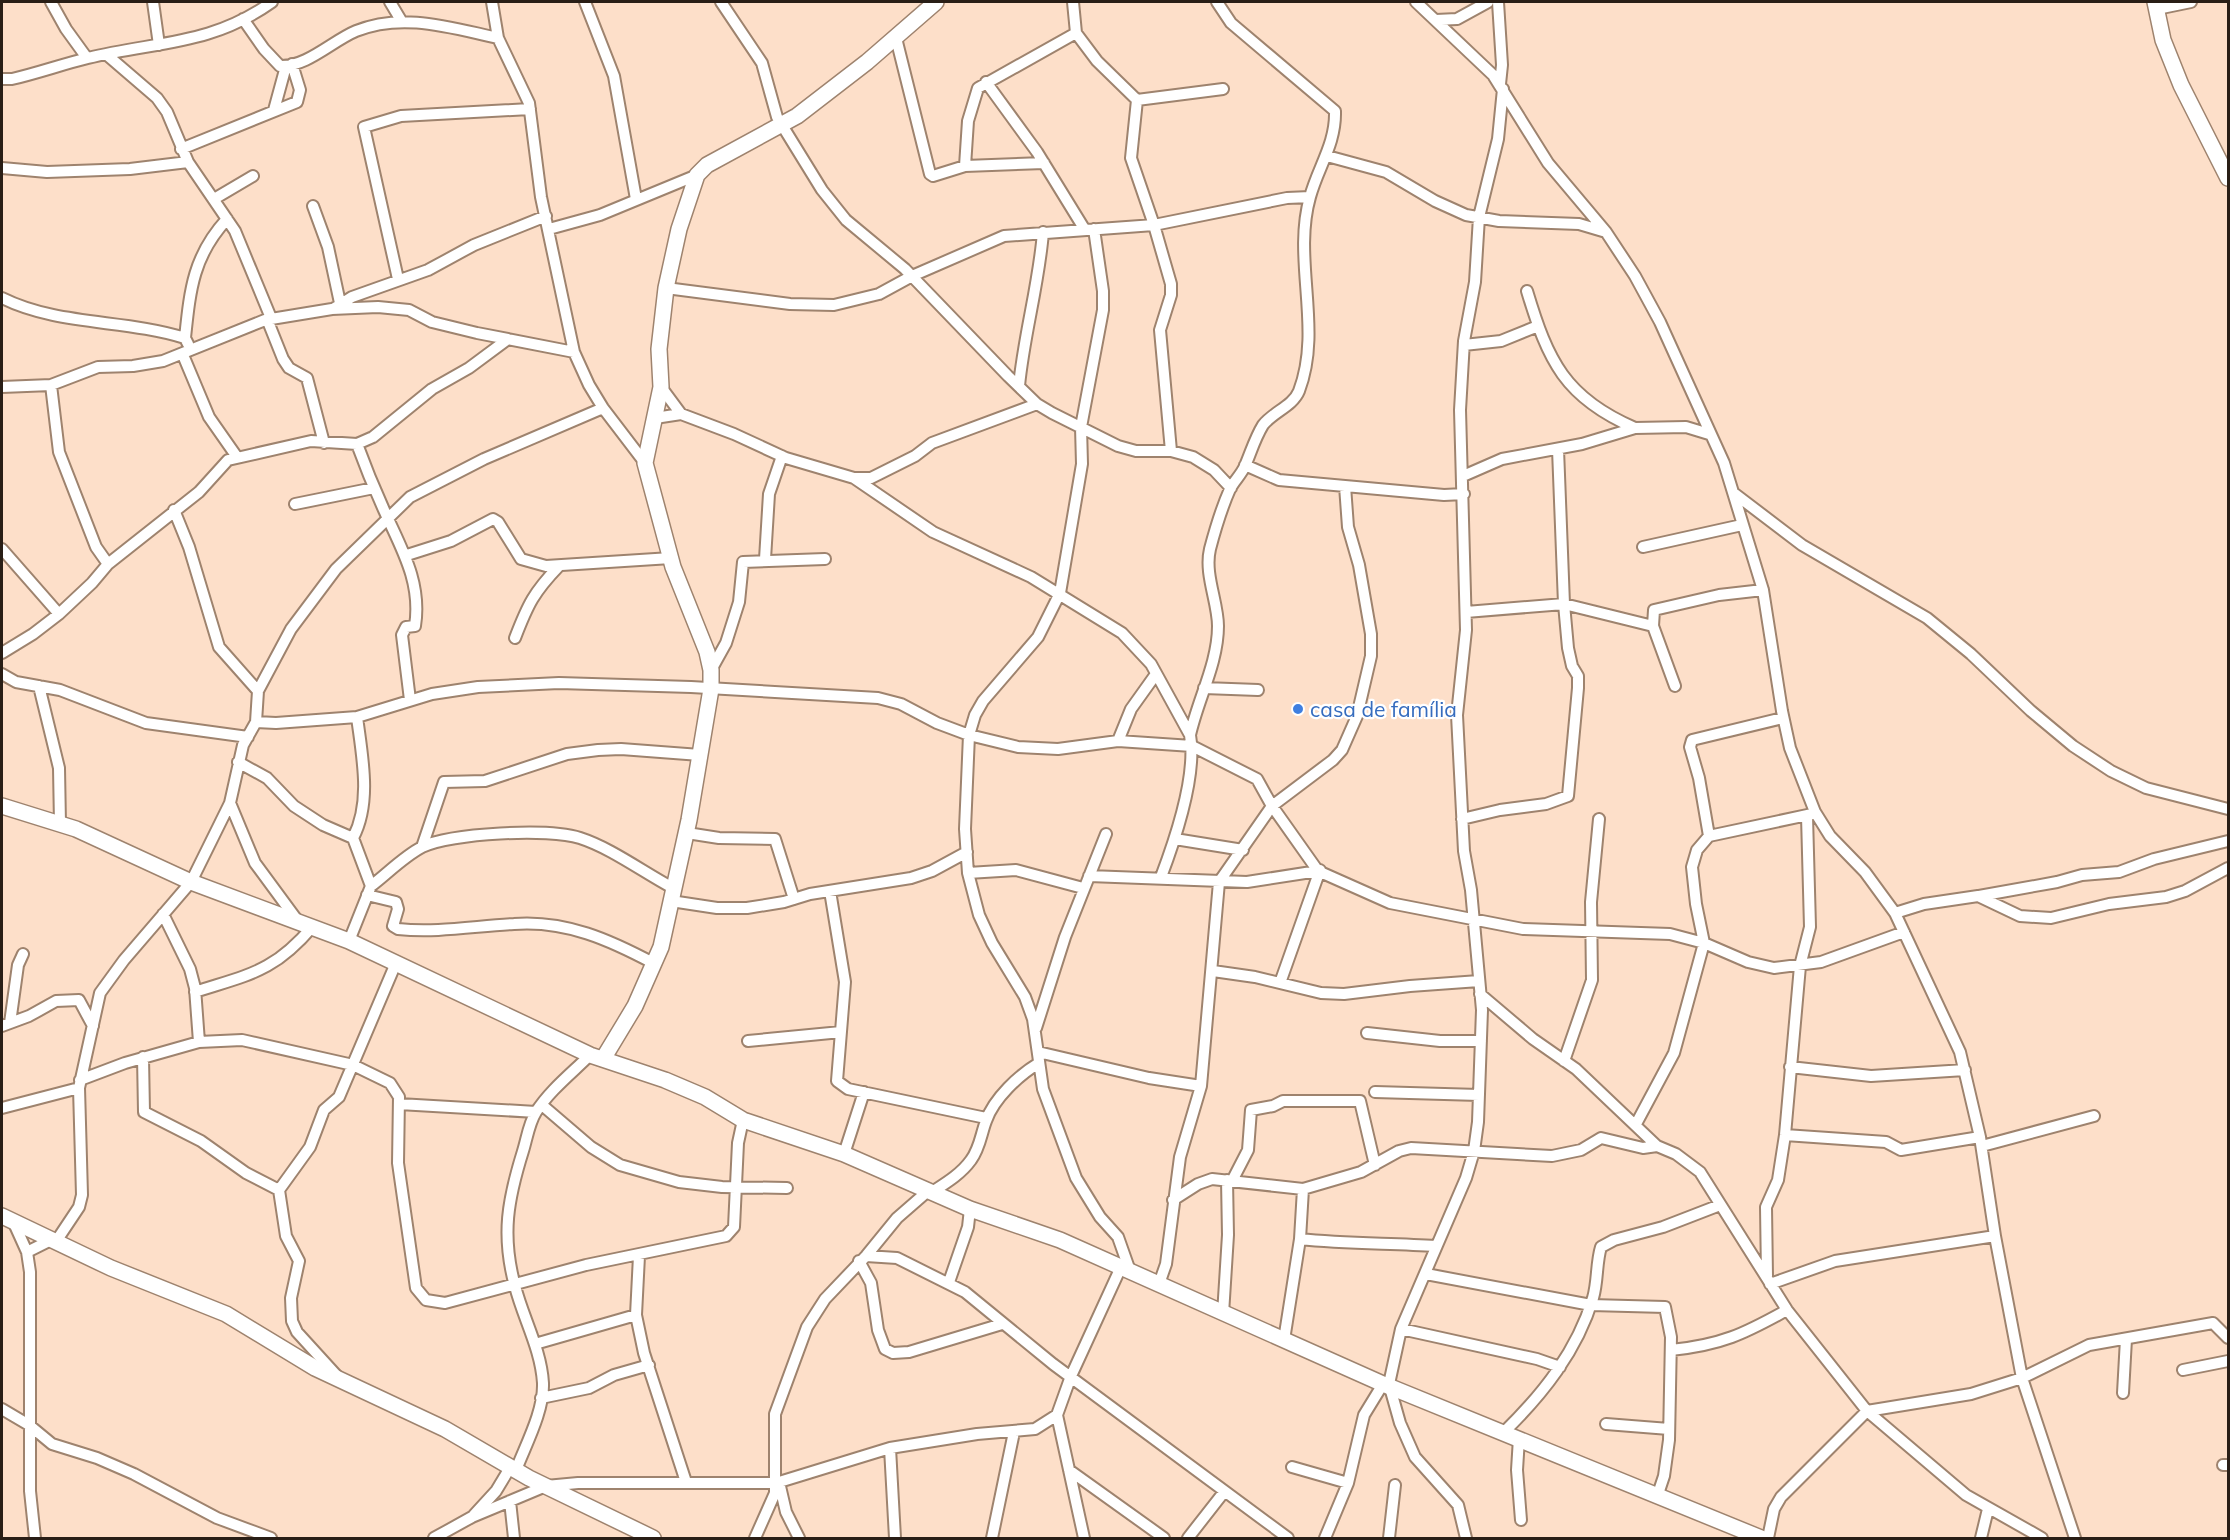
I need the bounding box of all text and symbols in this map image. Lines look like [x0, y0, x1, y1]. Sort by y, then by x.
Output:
place label: casa de família [1310, 696, 1457, 722]
marker: casa de família [1291, 702, 1305, 716]

